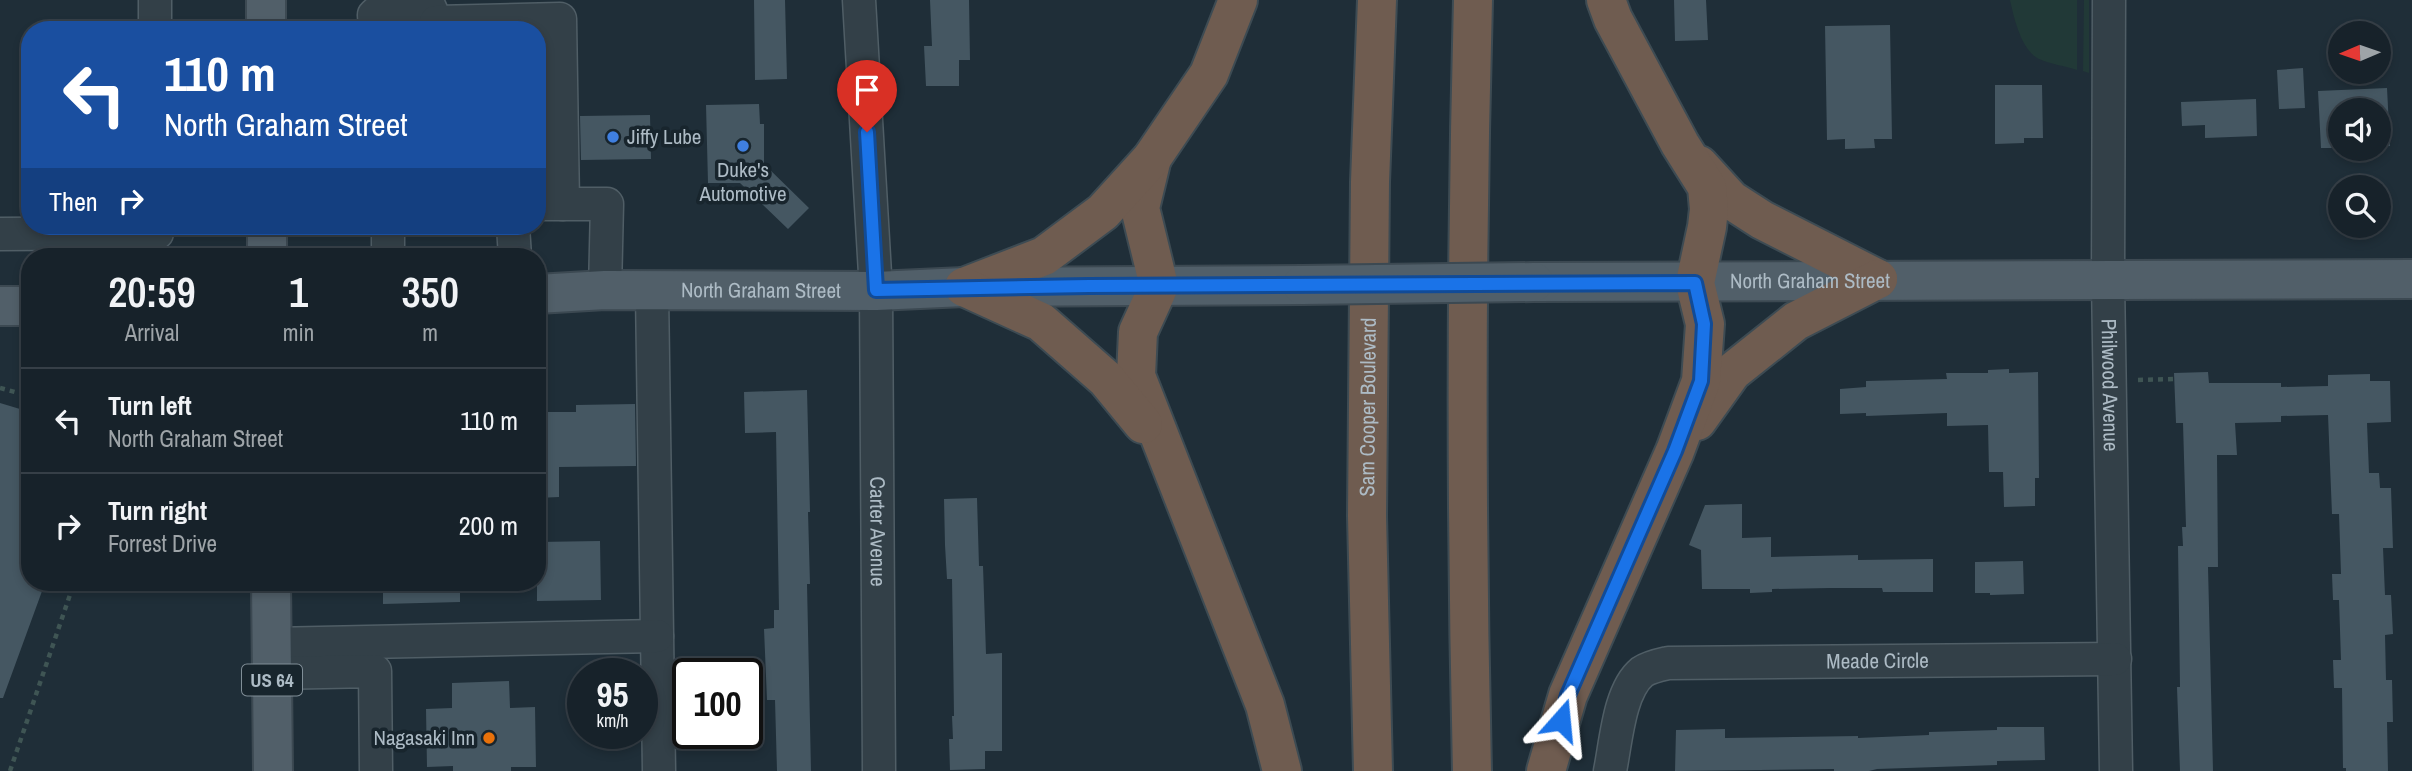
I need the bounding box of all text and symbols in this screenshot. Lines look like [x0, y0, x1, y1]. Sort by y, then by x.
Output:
north arrow [2328, 21, 2390, 84]
map controls [2328, 21, 2391, 238]
text: 110 m [164, 40, 276, 106]
icon: left [49, 49, 140, 140]
pin [837, 60, 897, 132]
icon: arrive [848, 71, 886, 109]
button: sound [2328, 98, 2391, 161]
text: North Graham Street [164, 103, 408, 146]
place label: Jiffy Lube [627, 122, 701, 151]
marker: Jiffy Lube [605, 129, 621, 145]
marker: Duke's Automotive [735, 138, 751, 154]
place label: Duke's Automotive [698, 155, 787, 208]
button: search [2328, 175, 2391, 238]
icon: right [112, 182, 150, 220]
text: Then [49, 184, 98, 219]
text: 20:59 [108, 264, 196, 320]
text: 1 [289, 264, 308, 320]
text: 350 [401, 264, 459, 320]
street label: North Graham Street [1730, 266, 1890, 295]
street label: North Graham Street [681, 275, 841, 305]
text: Arrival [125, 317, 179, 348]
text: min [283, 317, 314, 348]
text: m [422, 317, 438, 348]
street label: Sam Cooper Boulevard [1352, 317, 1383, 497]
street label: Philwood Avenue [2095, 318, 2126, 452]
text: Turn left [108, 388, 192, 423]
icon: left [49, 402, 87, 440]
text: 110 m [460, 403, 518, 438]
text: North Graham Street [108, 423, 283, 454]
street label: Carter Avenue [863, 476, 893, 587]
text: Turn right [108, 493, 207, 528]
icon: right [49, 507, 87, 545]
text: 200 m [459, 508, 518, 543]
text: Forrest Drive [108, 528, 217, 559]
street label: Meade Circle [1826, 646, 1929, 676]
speed limit sign: 100 [672, 658, 763, 749]
road number: US 64 [242, 664, 302, 695]
text: 95 [597, 671, 628, 718]
position arrow [1524, 683, 1598, 757]
text: km/h [597, 708, 629, 733]
place label: Nagasaki Inn [374, 723, 475, 752]
marker: Nagasaki Inn [481, 730, 497, 746]

